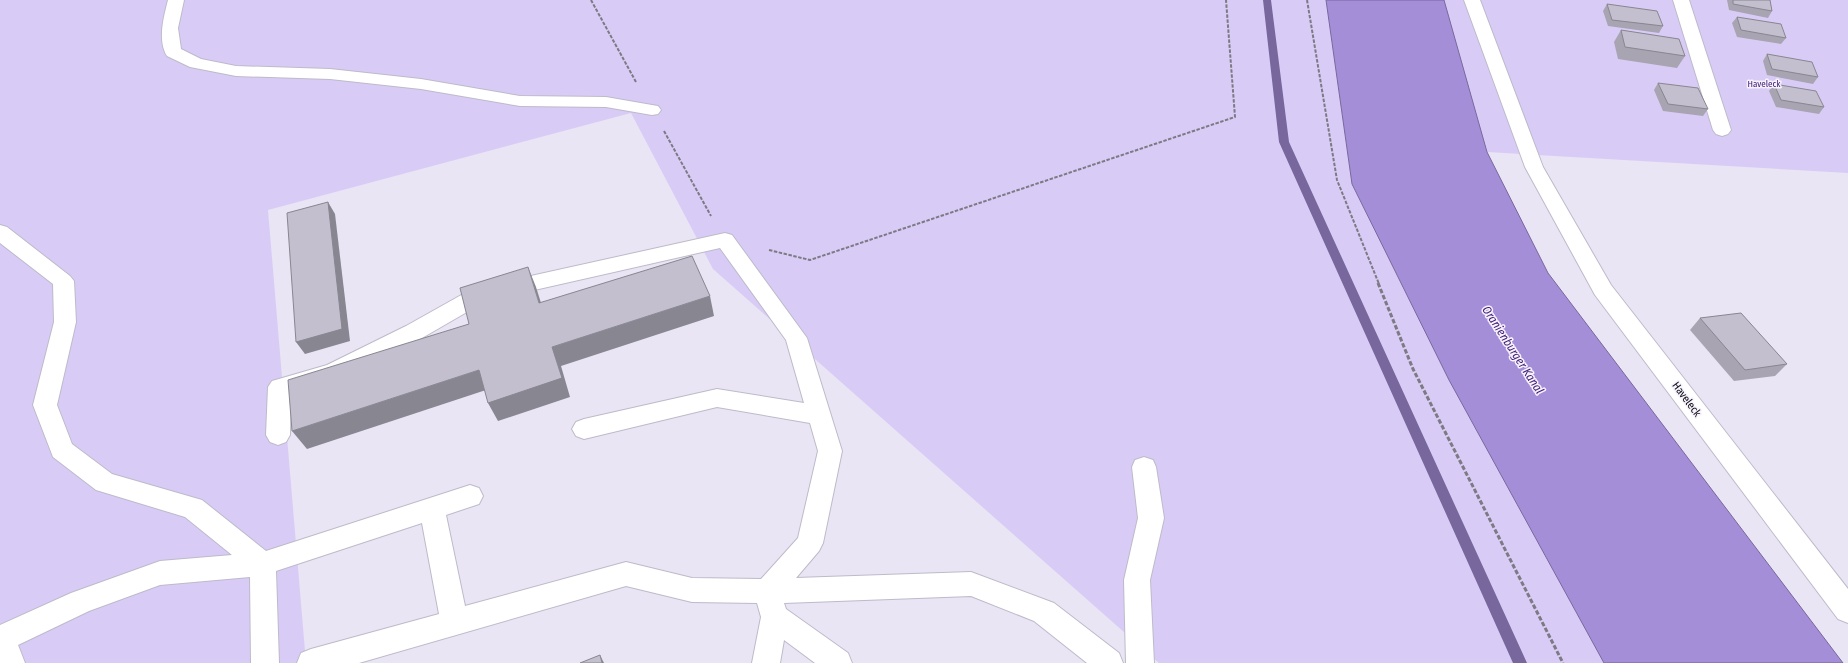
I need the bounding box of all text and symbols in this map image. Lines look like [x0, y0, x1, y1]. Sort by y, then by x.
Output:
park label: Haveleck [1748, 79, 1781, 89]
water label: Oranienburger Kanal [1479, 303, 1547, 397]
street label: Haveleck [1669, 379, 1704, 420]

